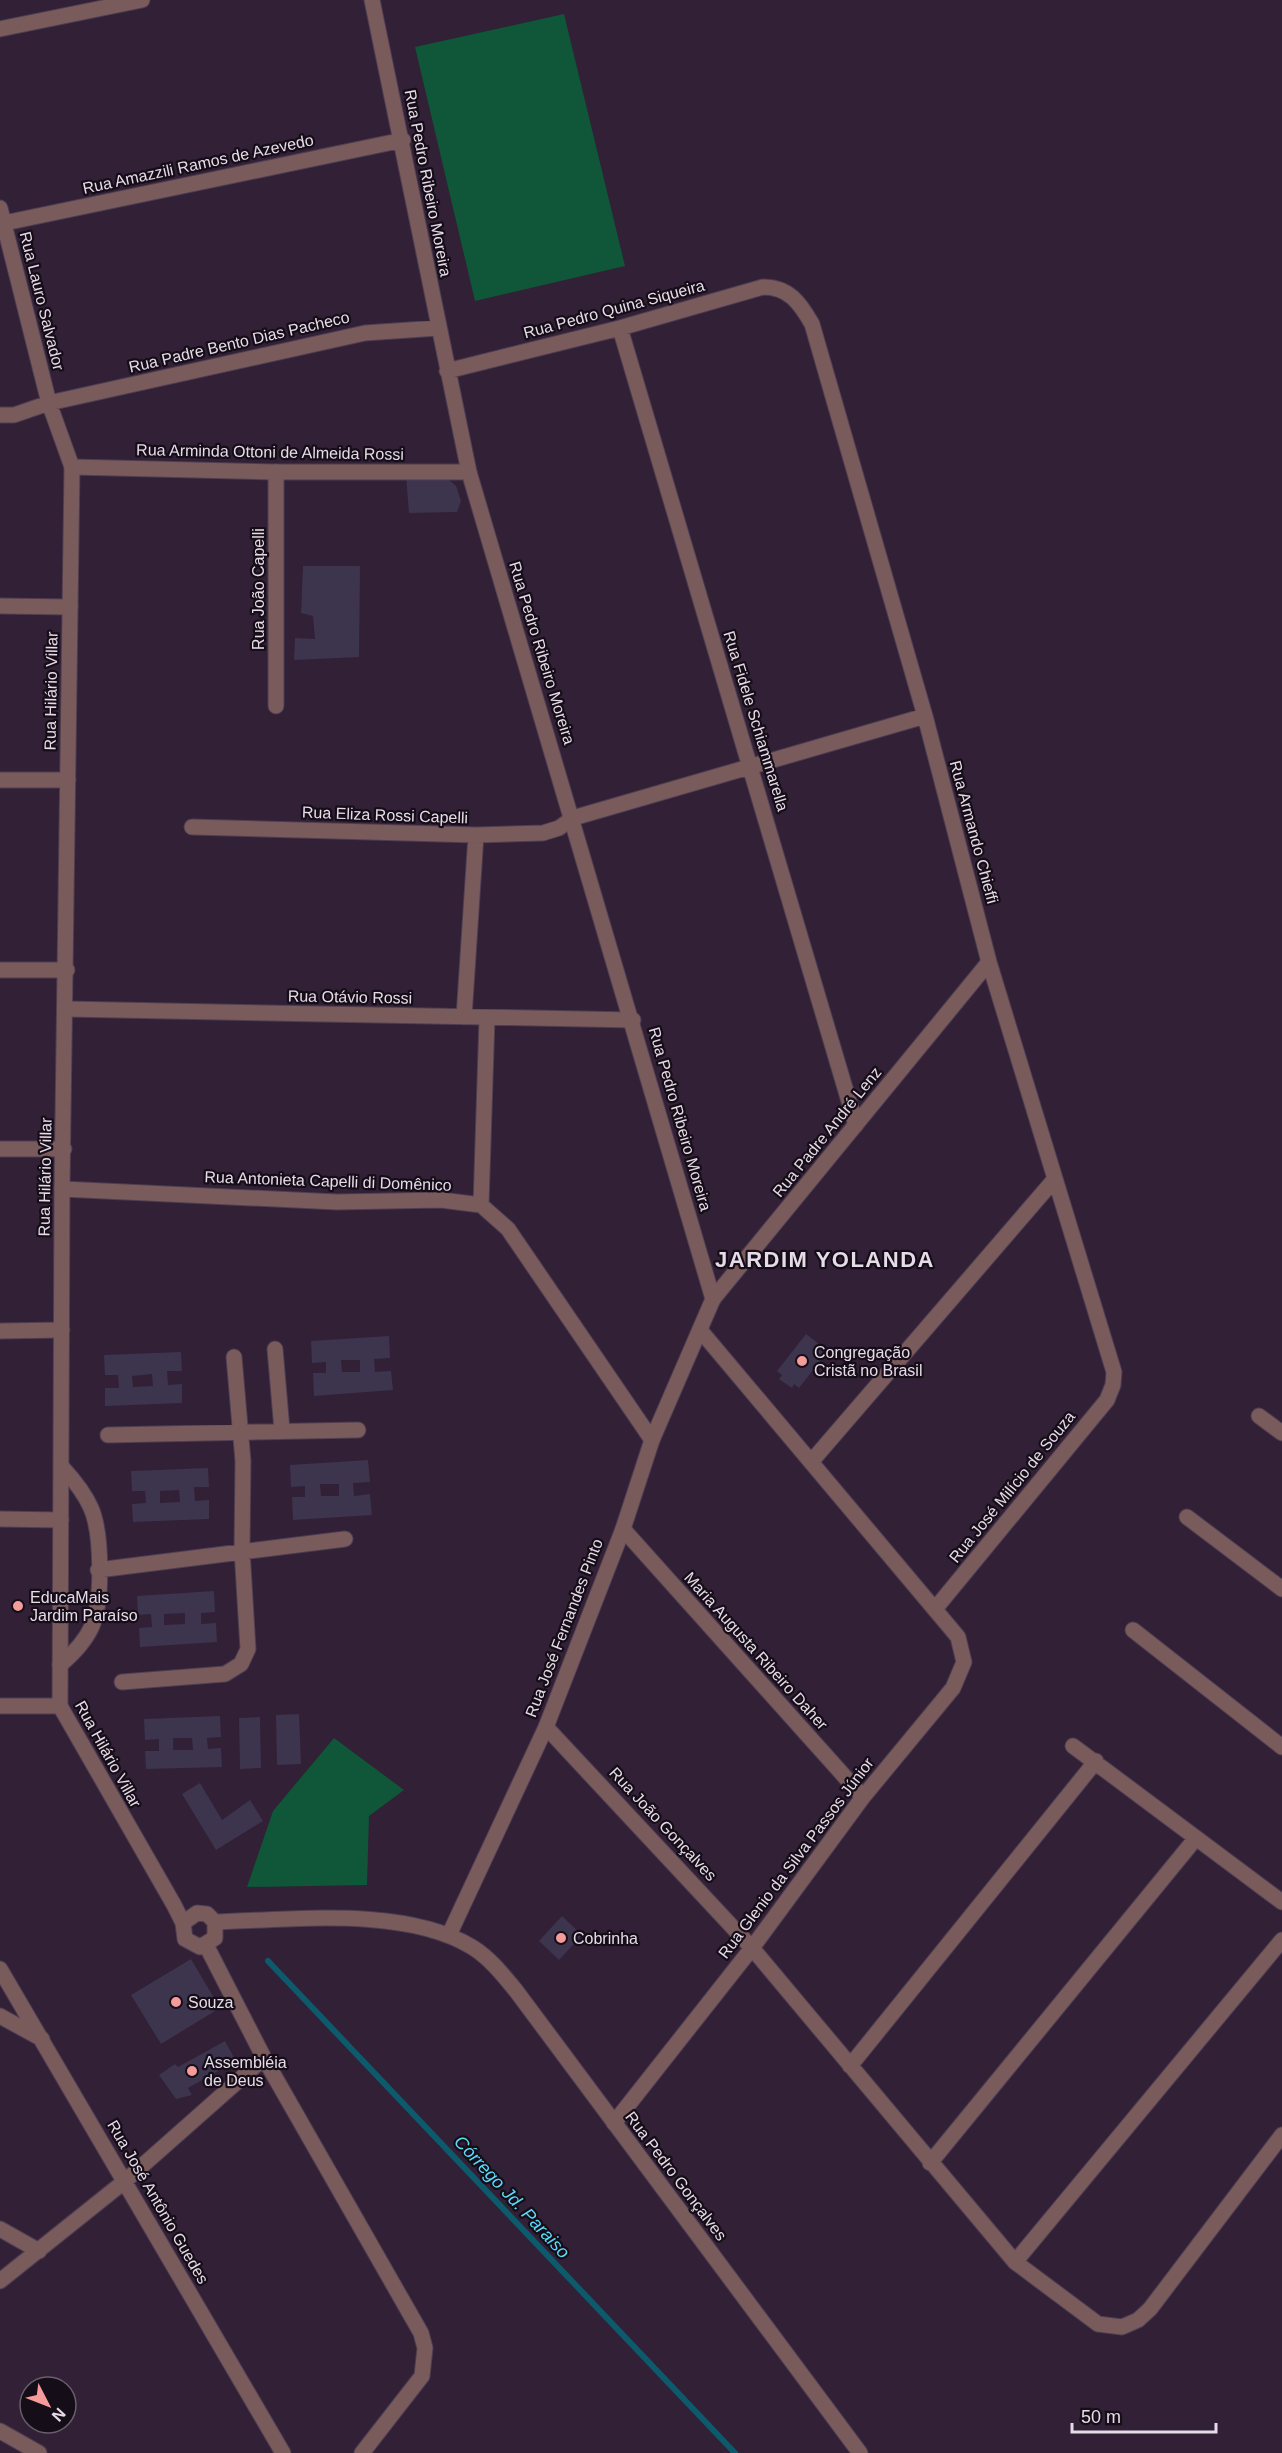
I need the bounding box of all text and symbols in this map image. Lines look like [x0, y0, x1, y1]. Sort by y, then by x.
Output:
street label: Rua Pedro Ribeiro Moreira [401, 88, 455, 278]
street label: Rua Amazzili Ramos de Azevedo [81, 131, 315, 197]
street label: Rua Lauro Salvador [17, 230, 68, 373]
street label: Rua Pedro Quina Siqueira [522, 277, 707, 341]
street label: Rua Padre Bento Dias Pacheco [127, 308, 351, 376]
street label: Rua Arminda Ottoni de Almeida Rossi [136, 441, 404, 463]
street label: Rua João Capelli [250, 528, 267, 650]
street label: Rua Pedro Ribeiro Moreira [506, 560, 578, 747]
street label: Rua Fidele Schiammarella [720, 629, 792, 813]
street label: Rua Hilário Villar [41, 631, 61, 751]
street label: Rua Armando Chieffi [947, 759, 1001, 905]
street label: Rua Eliza Rossi Capelli [302, 804, 468, 826]
street label: Rua Otávio Rossi [288, 987, 412, 1007]
street label: Rua Pedro Ribeiro Moreira [646, 1025, 714, 1213]
street label: Rua Padre André Lenz [769, 1064, 885, 1200]
street label: Rua Hilário Villar [35, 1117, 55, 1237]
street label: Rua Antonieta Capelli di Domênico [204, 1168, 452, 1194]
district label: JARDIM YOLANDA [715, 1247, 935, 1272]
place label: Congregação Cristã no Brasil [814, 1344, 922, 1379]
marker: Congregação Cristã no Brasil [795, 1354, 809, 1368]
street label: Rua José Milício de Souza [946, 1408, 1078, 1566]
street label: Rua José Fernandes Pinto [522, 1536, 606, 1719]
street label: Maria Augusta Ribeiro Daher [681, 1569, 831, 1734]
place label: EducaMais Jardim Paraíso [30, 1589, 138, 1624]
marker: EducaMais Jardim Paraíso [11, 1599, 25, 1613]
street label: Rua Hilário Villar [72, 1698, 145, 1811]
street label: Rua Glenio da Silva Passos Júnior [715, 1754, 877, 1961]
street label: Rua João Gonçalves [606, 1764, 720, 1884]
place label: Cobrinha [573, 1930, 638, 1947]
marker: Cobrinha [554, 1931, 568, 1945]
place label: Souza [188, 1994, 233, 2011]
marker: Souza [169, 1995, 183, 2009]
place label: Assembléia de Deus [204, 2054, 287, 2089]
marker: Assembléia de Deus [185, 2064, 199, 2078]
street label: Rua Pedro Gonçalves [622, 2108, 730, 2244]
street label: Rua José Antônio Guedes [104, 2117, 212, 2287]
water label: Córrego Jd. Paraiso [450, 2132, 574, 2262]
north arrow [18, 2375, 78, 2435]
scale bar [1072, 2396, 1216, 2434]
text: N [49, 2405, 69, 2425]
text: 50 m [1081, 2407, 1121, 2427]

